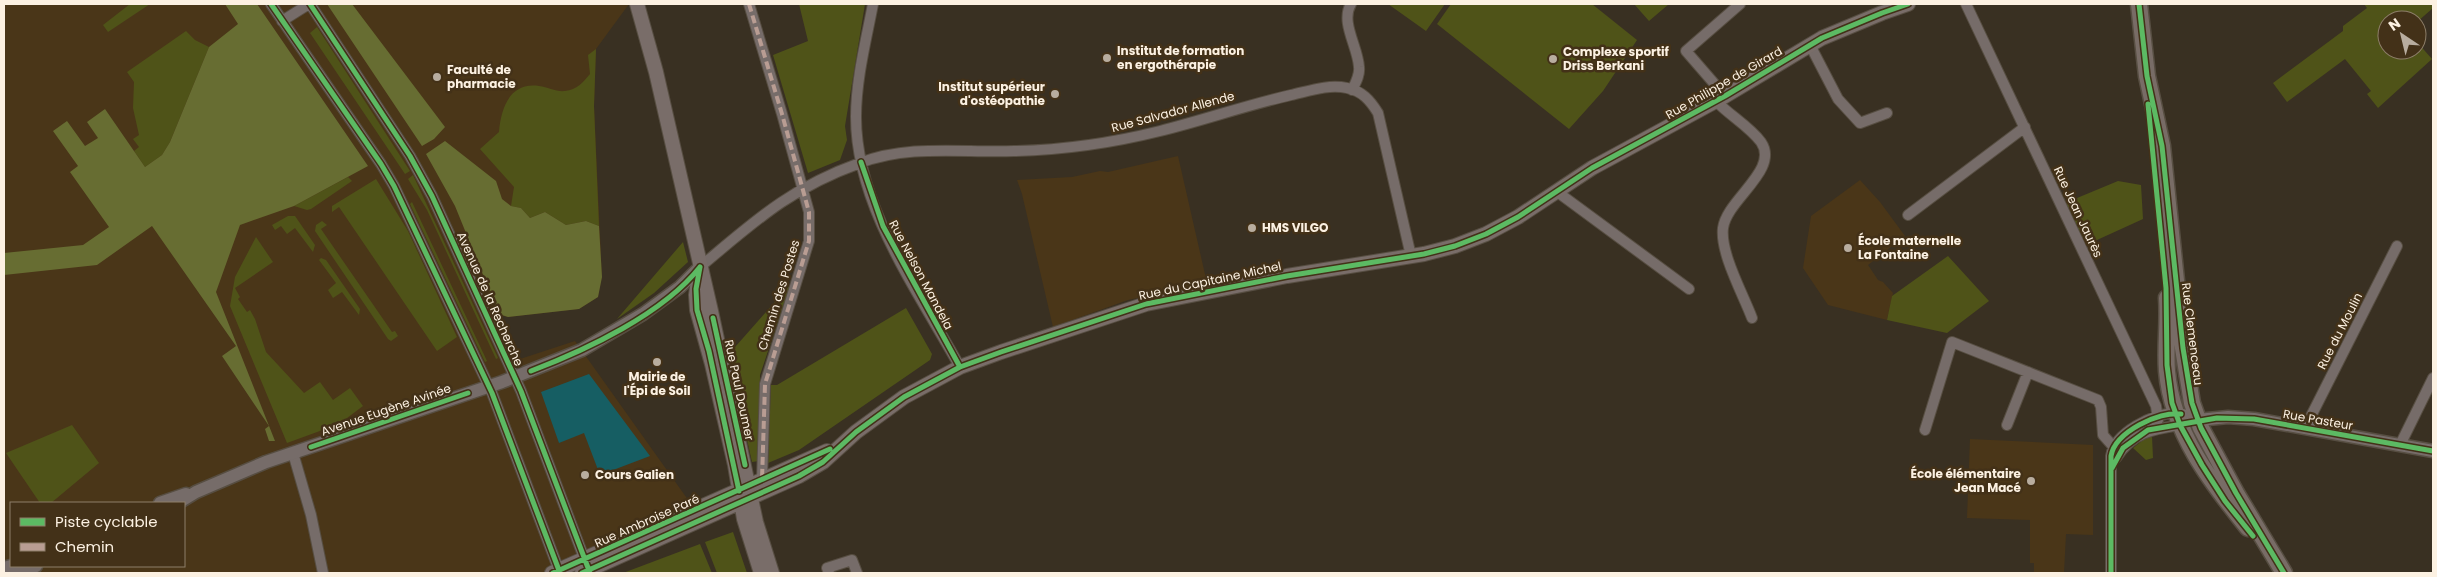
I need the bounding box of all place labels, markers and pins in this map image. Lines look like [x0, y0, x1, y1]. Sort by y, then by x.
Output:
place label: Institut de formation en ergothérapie [1117, 42, 1244, 73]
place label: Complexe sportif Driss Berkani [1563, 43, 1670, 74]
marker: Institut de formation en ergothérapie [1101, 52, 1113, 64]
marker: Complexe sportif Driss Berkani [1547, 53, 1559, 65]
place label: Faculté de pharmacie [447, 61, 516, 92]
marker: Faculté de pharmacie [431, 71, 443, 83]
place label: Institut supérieur d'ostéopathie [938, 78, 1046, 109]
marker: Institut supérieur d'ostéopathie [1049, 88, 1061, 100]
place label: HMS VILGO [1262, 219, 1329, 236]
marker: HMS VILGO [1246, 222, 1258, 234]
place label: École maternelle La Fontaine [1858, 232, 1962, 263]
marker: École maternelle La Fontaine [1842, 242, 1854, 254]
marker: Mairie de l'Épi de Soil [651, 356, 663, 368]
place label: Mairie de l'Épi de Soil [623, 368, 691, 399]
place label: École élémentaire Jean Macé [1911, 465, 2022, 496]
place label: Cours Galien [595, 466, 674, 483]
marker: Cours Galien [579, 469, 591, 481]
marker: École élémentaire Jean Macé [2025, 475, 2037, 487]

